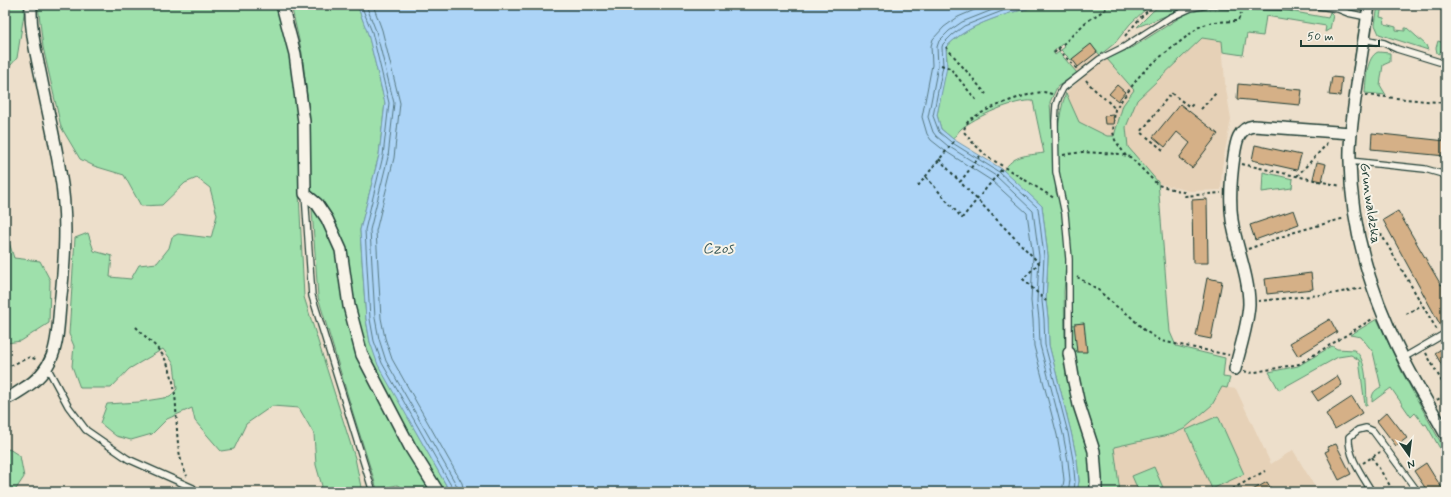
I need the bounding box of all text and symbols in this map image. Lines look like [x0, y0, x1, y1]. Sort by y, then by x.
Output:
scale bar [1301, 22, 1379, 48]
text: 50 m [1307, 29, 1334, 45]
street label: Grunwaldzka [1355, 161, 1385, 245]
water label: Czos [702, 239, 735, 259]
north arrow [1389, 435, 1429, 475]
text: N [1406, 456, 1416, 471]

